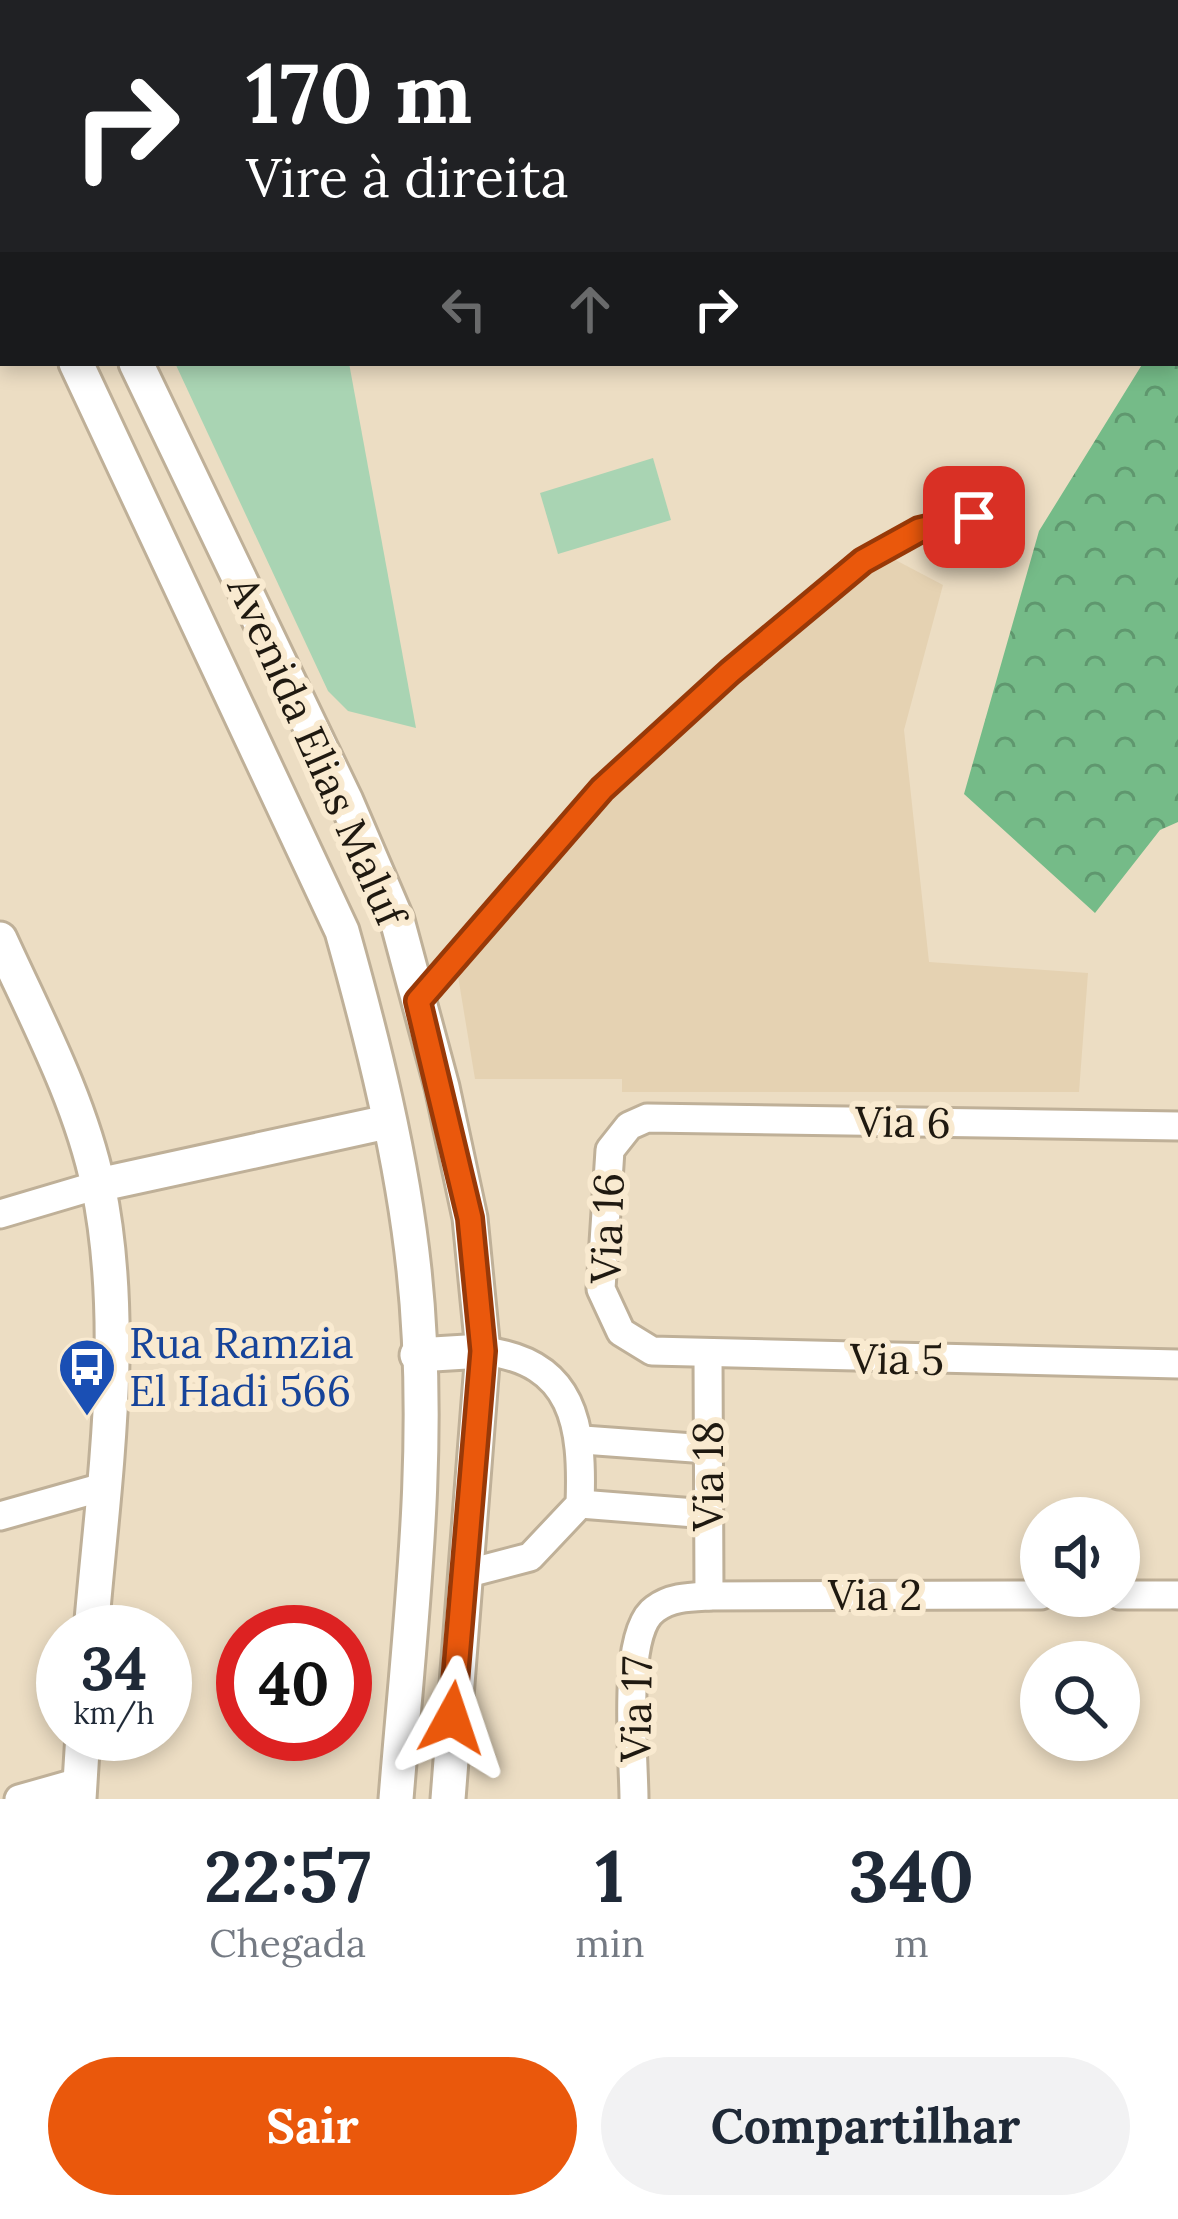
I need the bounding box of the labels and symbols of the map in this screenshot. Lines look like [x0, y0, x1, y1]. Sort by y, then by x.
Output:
pin [923, 466, 1025, 568]
street label: Avenida Elias Maluf [215, 567, 419, 937]
street label: Via 6 [854, 1094, 951, 1150]
street label: Via 16 [578, 1172, 636, 1285]
place label: Rua Ramzia El Hadi 566 [129, 1316, 354, 1418]
street label: Via 5 [848, 1331, 945, 1387]
bus stop icon: Rua Ramzia El Hadi 566 [56, 1336, 118, 1418]
street label: Via 18 [681, 1421, 735, 1532]
street label: Via 2 [827, 1568, 922, 1622]
speed limit sign: 40 [216, 1605, 372, 1761]
position arrow [389, 1655, 515, 1781]
street label: Via 17 [608, 1656, 664, 1763]

